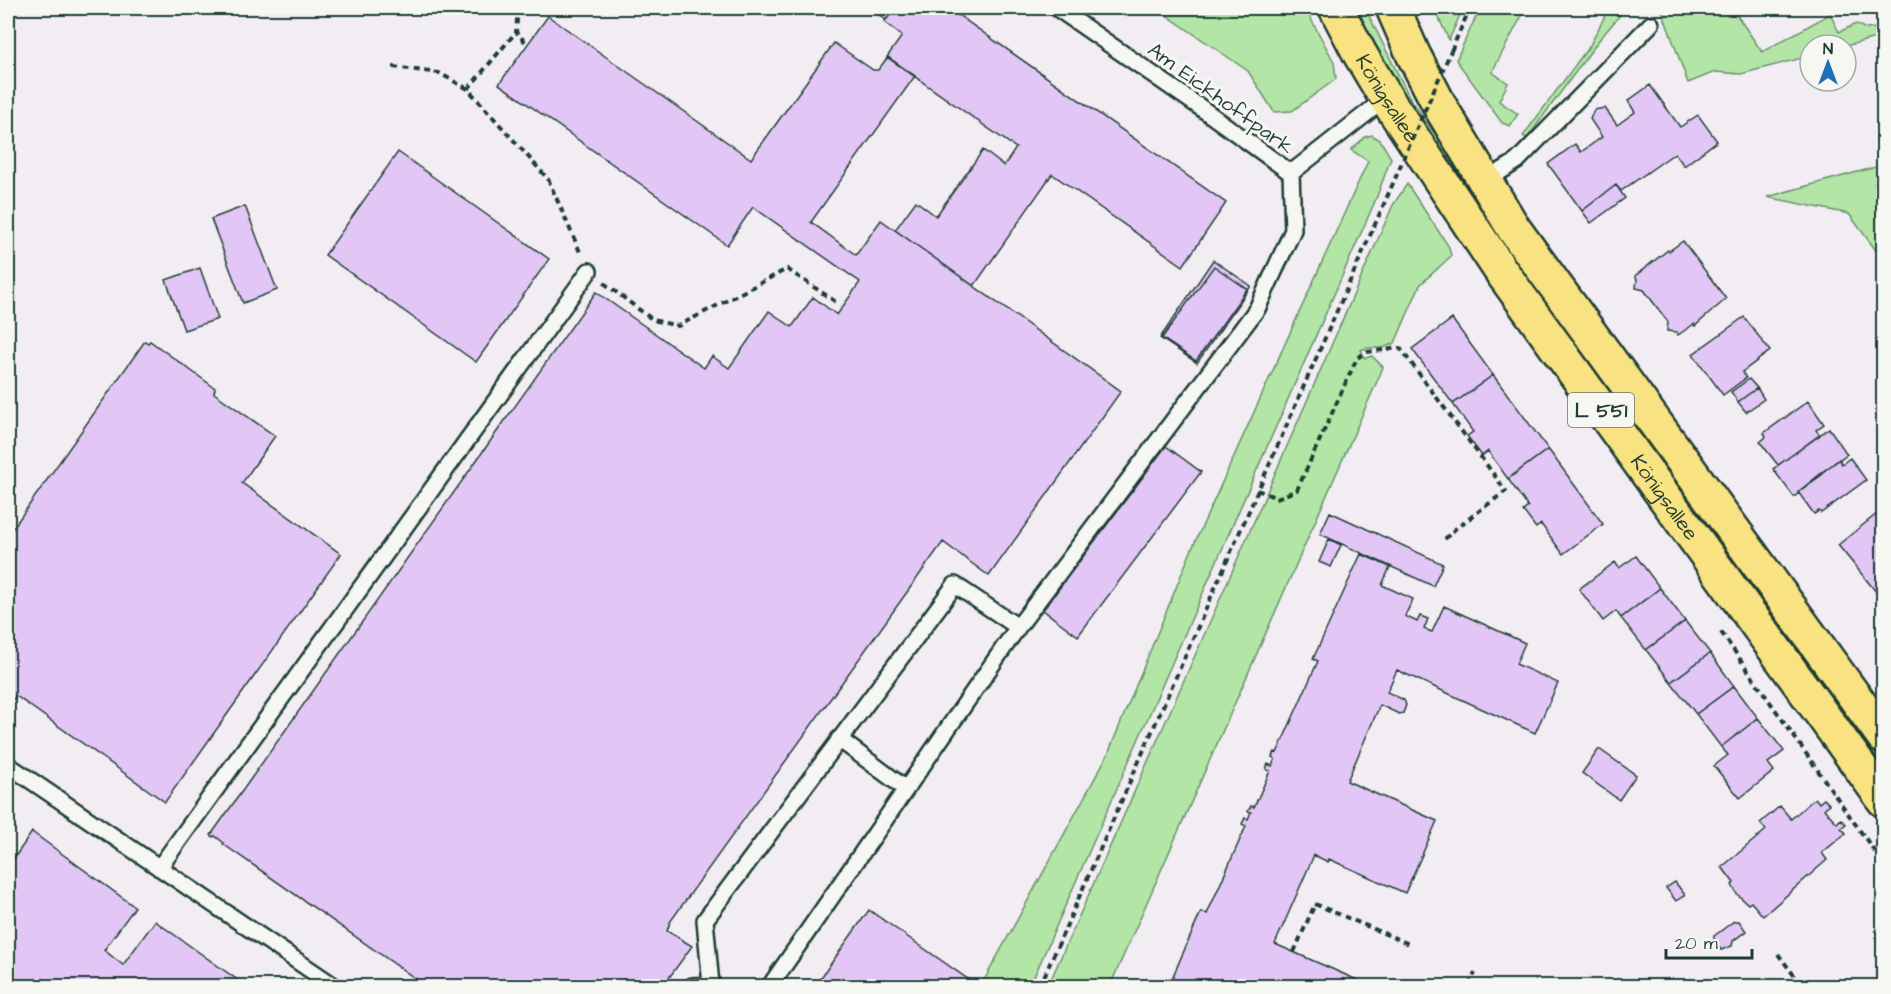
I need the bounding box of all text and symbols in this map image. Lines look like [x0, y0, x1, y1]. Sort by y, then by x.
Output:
north arrow [1798, 33, 1858, 93]
street label: Am Eickhoffpark [1141, 36, 1300, 162]
text: N [1823, 38, 1833, 60]
street label: Königsallee [1348, 49, 1426, 149]
road number: L 551 [1568, 393, 1634, 427]
street label: Königsallee [1623, 449, 1705, 546]
scale bar [1666, 922, 1752, 960]
text: 20 m [1675, 931, 1718, 956]

